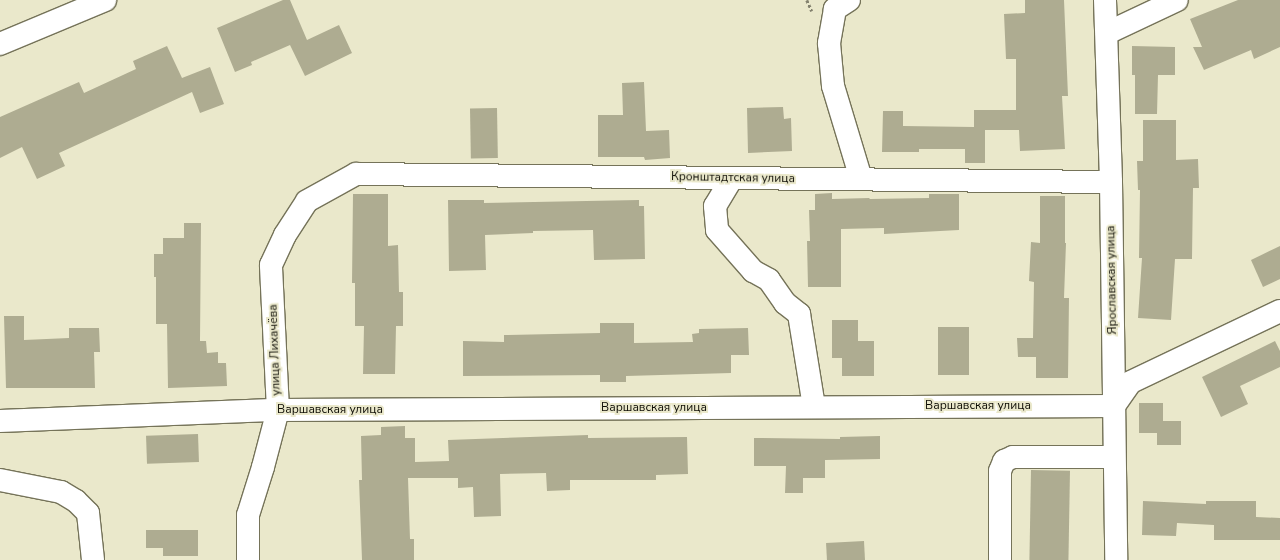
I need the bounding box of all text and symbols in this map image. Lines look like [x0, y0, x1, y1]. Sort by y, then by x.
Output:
street label: Кронштадтская улица [671, 170, 795, 186]
street label: Ярославская улица [1104, 225, 1120, 335]
street label: улица Лихачёва [266, 304, 284, 396]
street label: Варшавская улица [925, 399, 1031, 413]
street label: Варшавская улица [601, 401, 707, 415]
street label: Варшавская улица [277, 403, 383, 417]

